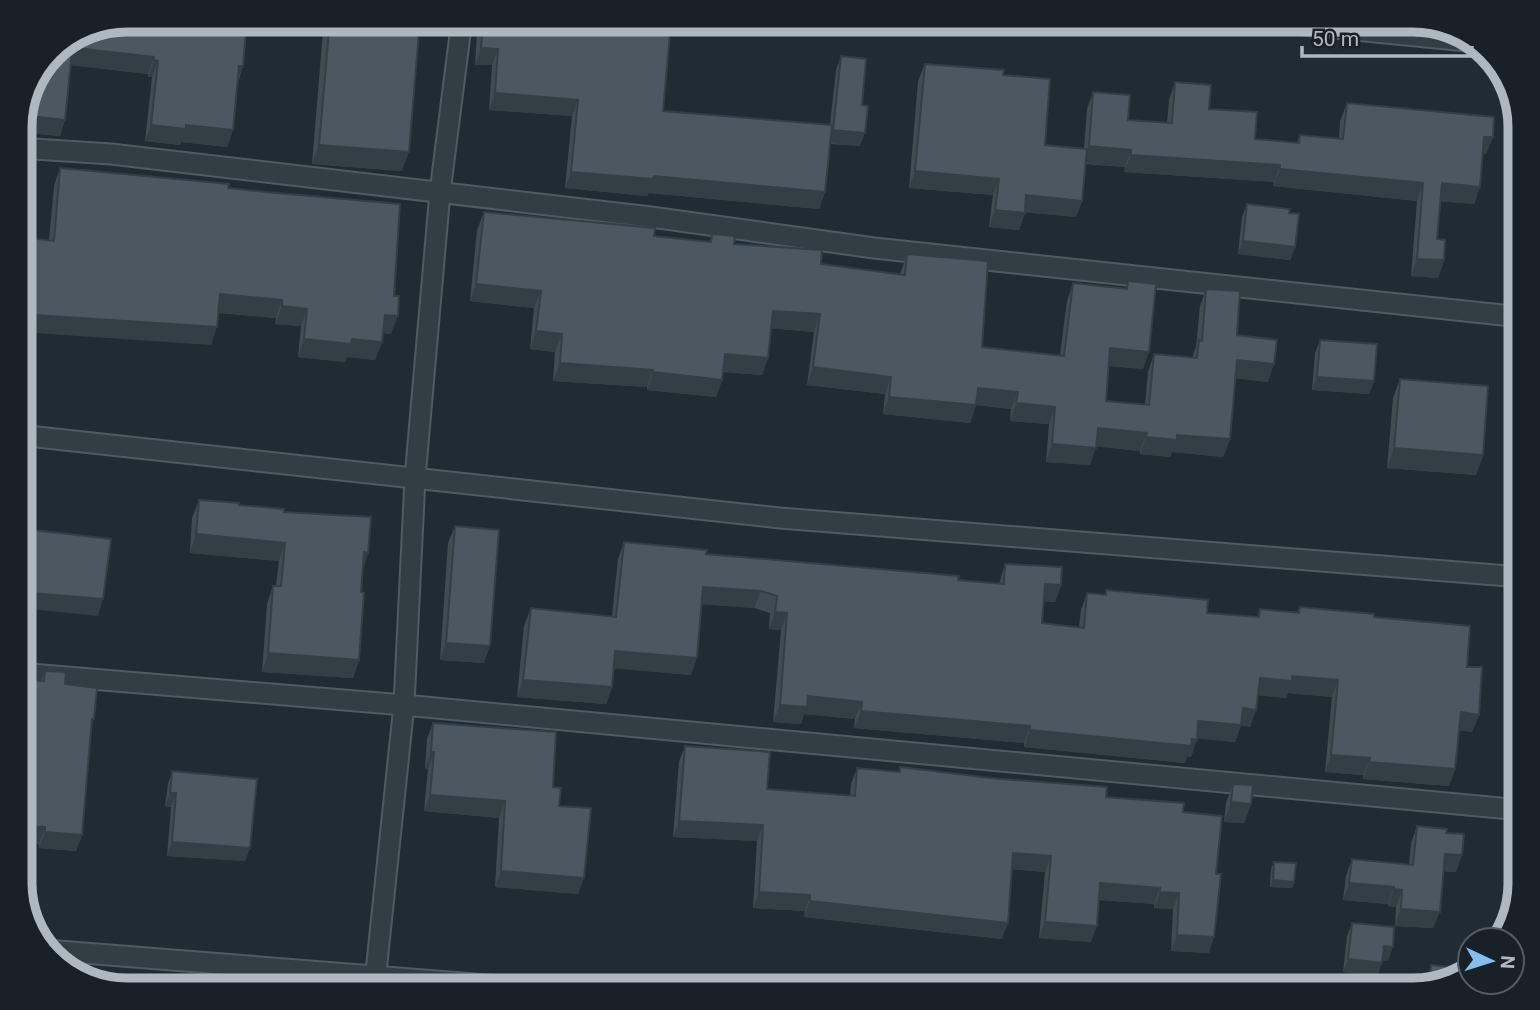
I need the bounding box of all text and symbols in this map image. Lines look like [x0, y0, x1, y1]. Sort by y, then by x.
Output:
scale bar [1302, 14, 1472, 58]
text: 50 m [1312, 27, 1359, 51]
north arrow [1456, 926, 1526, 996]
text: N [1496, 955, 1519, 970]

